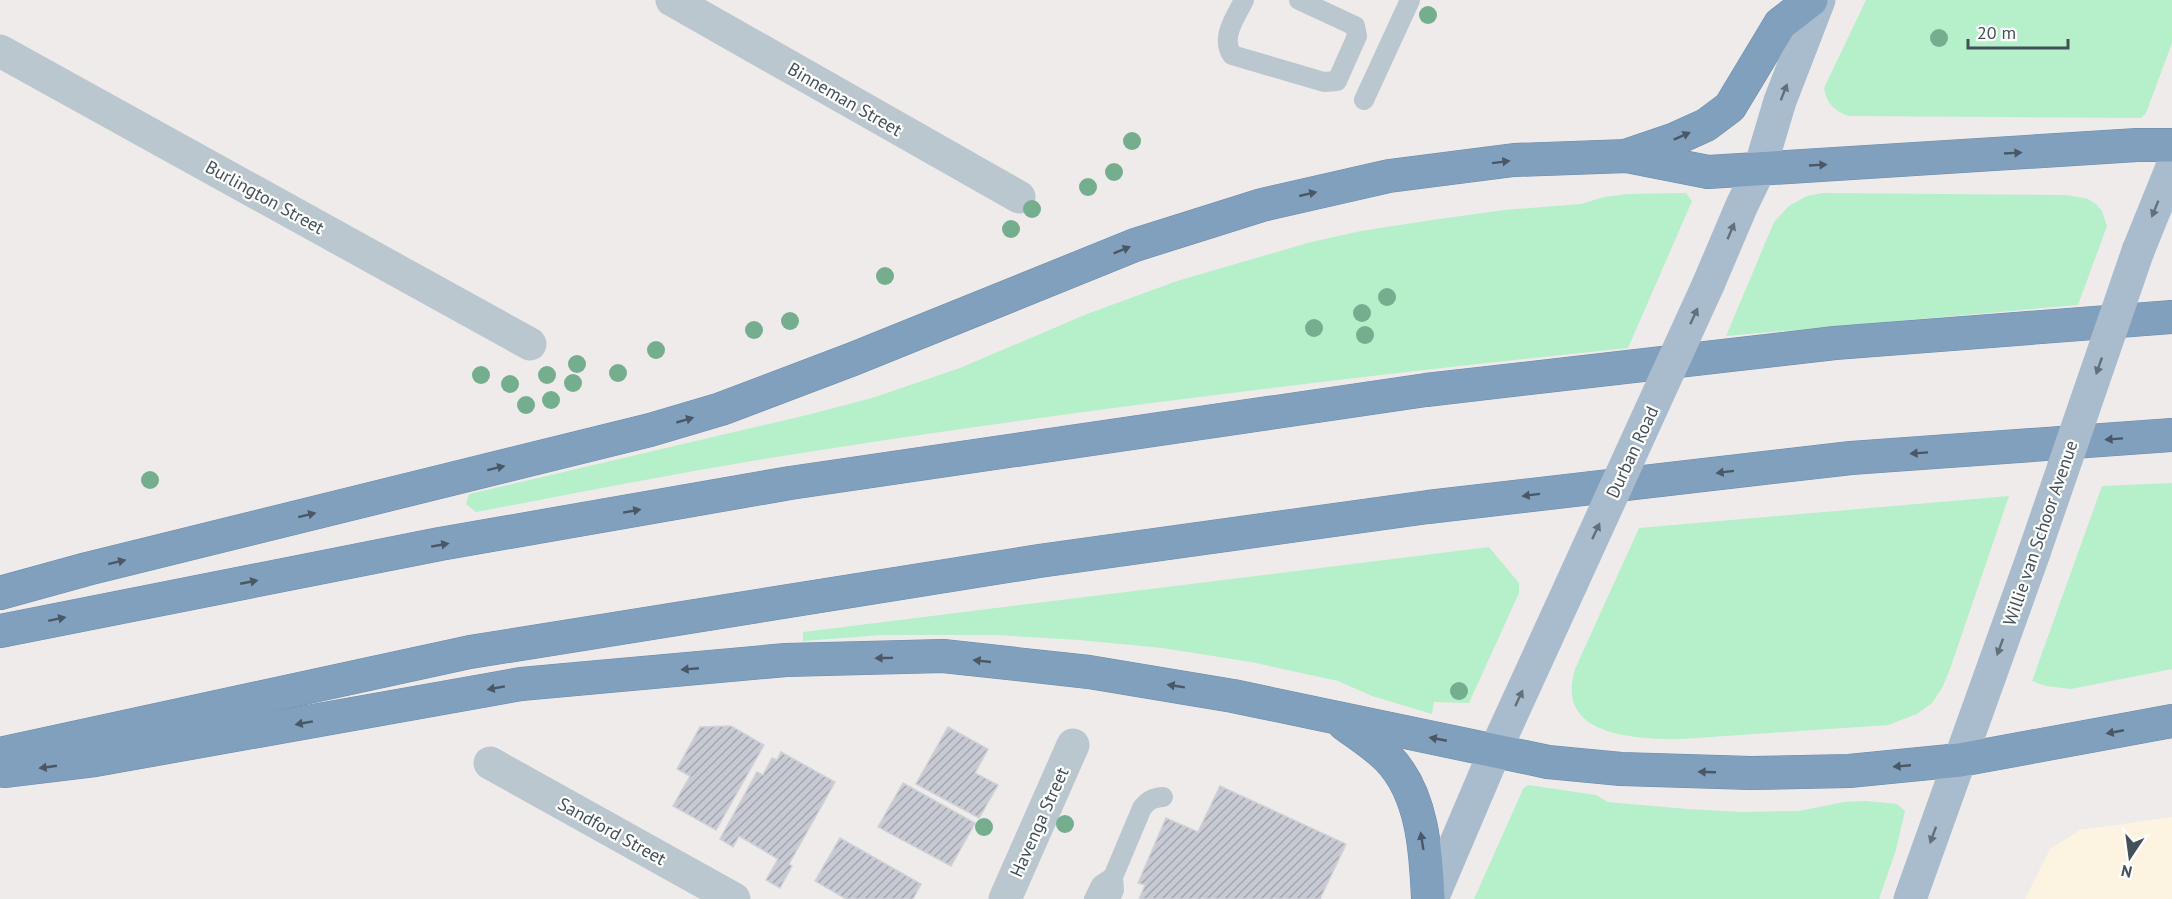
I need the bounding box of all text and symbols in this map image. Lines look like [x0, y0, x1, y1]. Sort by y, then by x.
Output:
scale bar [1968, 12, 2068, 50]
text: 20 m [1977, 21, 2016, 44]
street label: Binneman Street [784, 57, 906, 141]
one-way arrow [1779, 83, 1789, 101]
one-way arrow [1673, 131, 1691, 141]
one-way arrow [2004, 148, 2023, 158]
street label: Burlington Street [202, 155, 328, 239]
one-way arrow [1491, 157, 1510, 167]
one-way arrow [1809, 160, 1828, 169]
one-way arrow [1299, 189, 1318, 198]
one-way arrow [2150, 200, 2159, 218]
one-way arrow [1727, 222, 1736, 240]
one-way arrow [1113, 245, 1131, 254]
one-way arrow [1690, 307, 1699, 324]
one-way arrow [2093, 357, 2103, 375]
street label: Durban Road [1601, 402, 1663, 502]
one-way arrow [676, 415, 694, 424]
one-way arrow [2104, 434, 2123, 444]
street label: Willie van Schoor Avenue [1997, 437, 2083, 629]
one-way arrow [1910, 448, 1929, 458]
one-way arrow [487, 463, 505, 473]
one-way arrow [1716, 468, 1735, 477]
one-way arrow [1522, 490, 1541, 499]
one-way arrow [623, 506, 642, 515]
one-way arrow [298, 510, 316, 519]
one-way arrow [1591, 523, 1600, 540]
one-way arrow [431, 540, 450, 549]
one-way arrow [108, 556, 127, 566]
one-way arrow [239, 577, 258, 586]
one-way arrow [48, 614, 67, 623]
one-way arrow [1995, 638, 2005, 656]
one-way arrow [875, 653, 894, 663]
one-way arrow [973, 656, 992, 666]
one-way arrow [680, 664, 699, 674]
one-way arrow [1166, 682, 1185, 691]
one-way arrow [486, 684, 505, 693]
one-way arrow [1515, 690, 1524, 707]
one-way arrow [294, 719, 313, 728]
one-way arrow [2105, 728, 2124, 737]
one-way arrow [1428, 734, 1447, 744]
one-way arrow [1893, 761, 1912, 771]
one-way arrow [38, 762, 57, 771]
street label: Havenga Street [1005, 763, 1073, 881]
one-way arrow [1698, 767, 1717, 776]
street label: Sandford Street [554, 792, 670, 870]
one-way arrow [1928, 826, 1938, 844]
north arrow [2100, 827, 2160, 887]
one-way arrow [1418, 831, 1427, 850]
text: N [2119, 861, 2134, 883]

